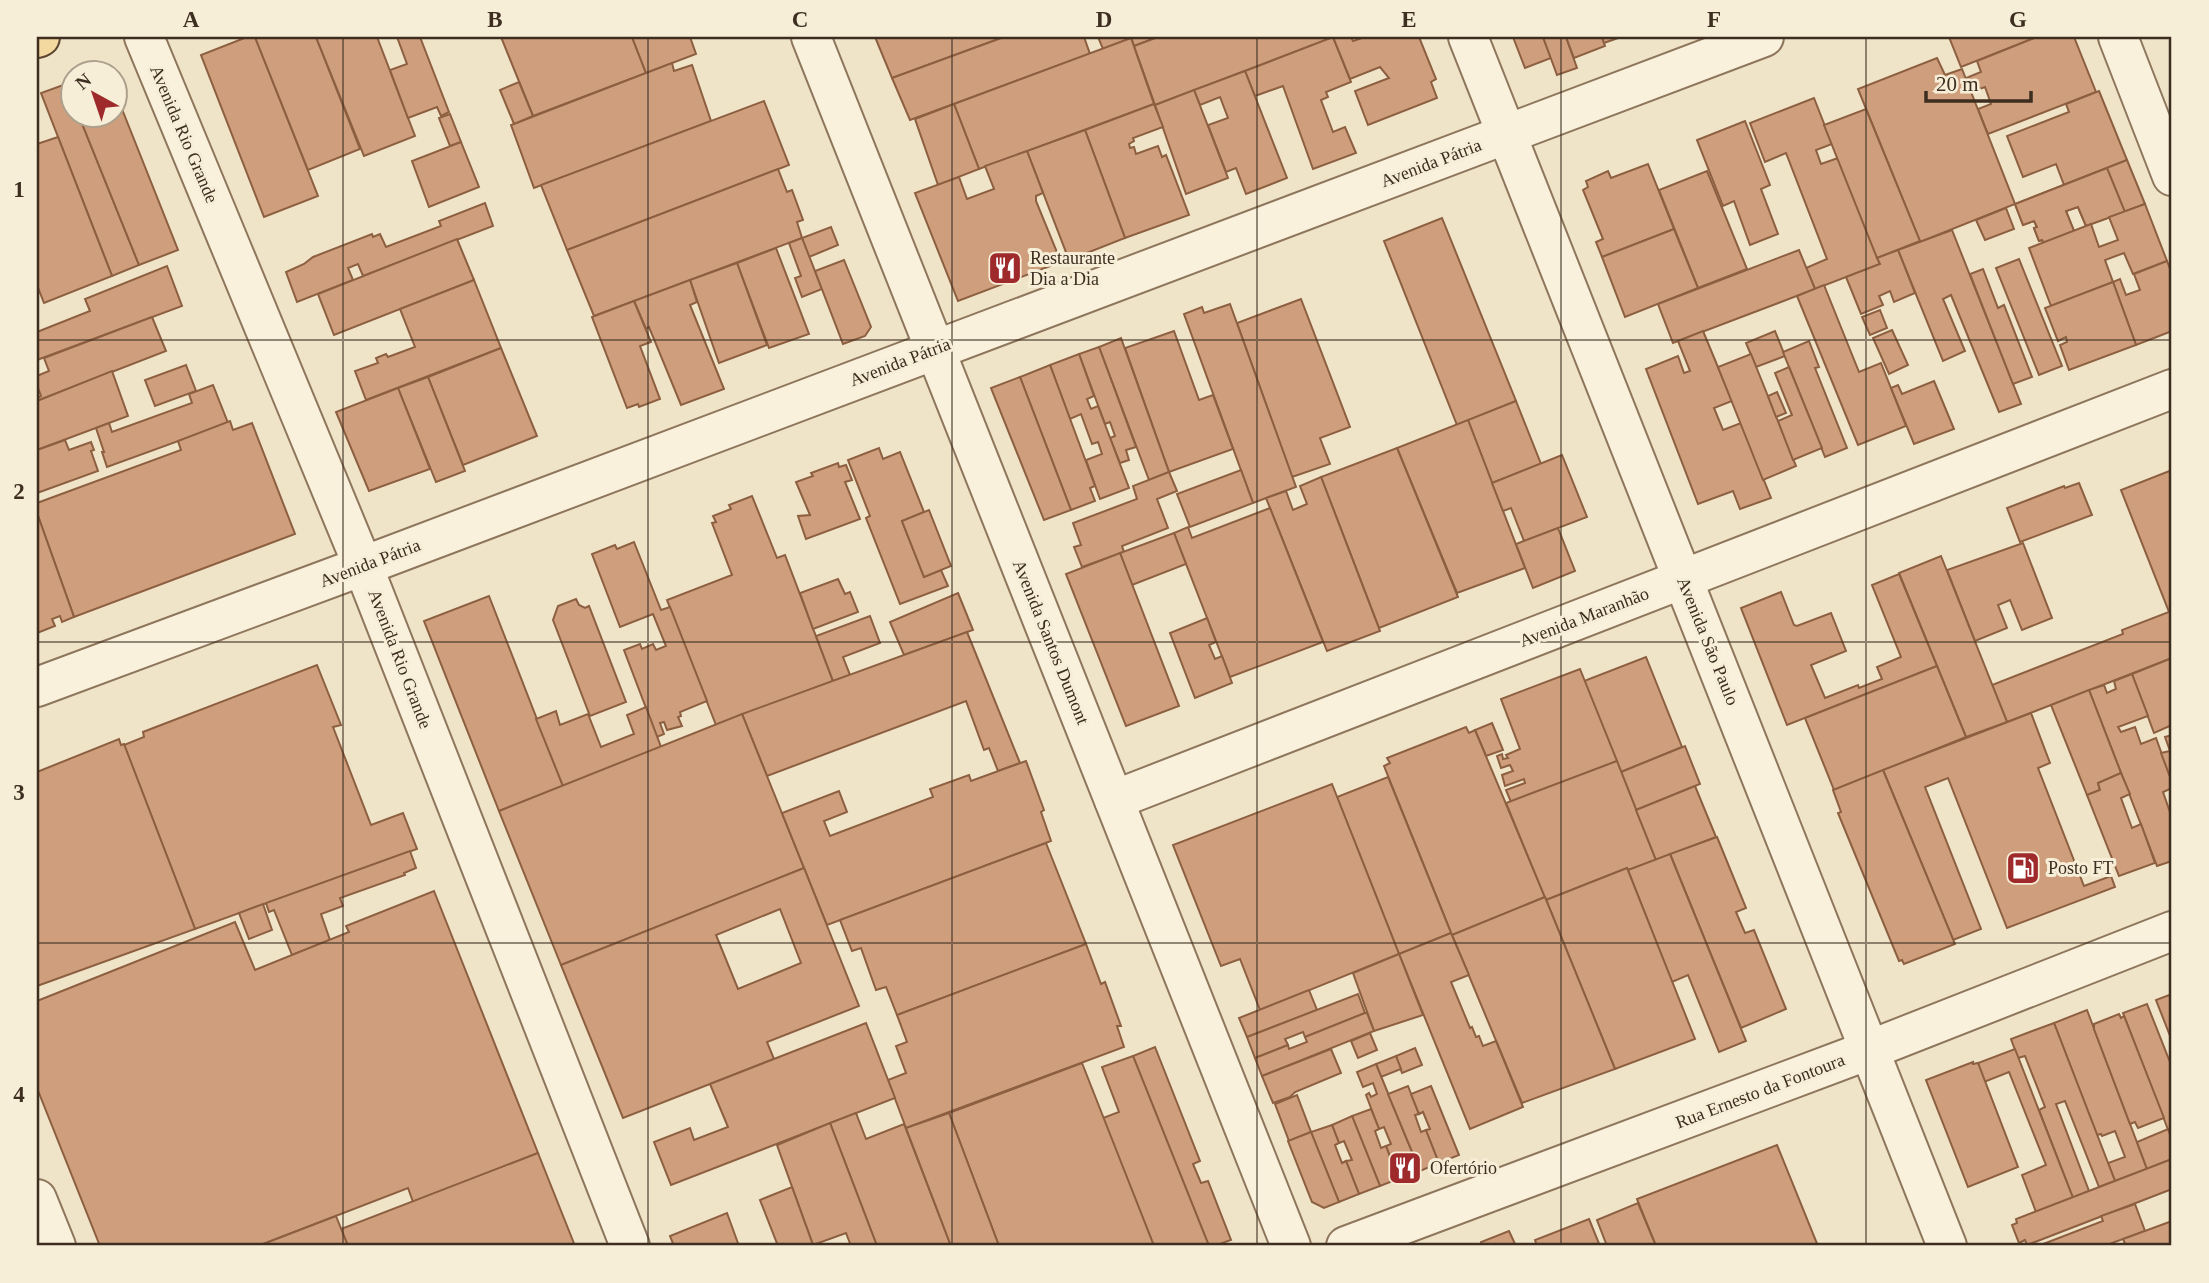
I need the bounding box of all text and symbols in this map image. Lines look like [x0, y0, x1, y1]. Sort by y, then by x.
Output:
text: A [183, 7, 200, 32]
text: B [487, 7, 503, 32]
text: C [792, 7, 808, 32]
text: D [1096, 7, 1112, 32]
text: E [1401, 7, 1417, 32]
text: F [1707, 7, 1721, 32]
text: G [2009, 7, 2027, 32]
north arrow [60, 60, 130, 130]
scale bar [1926, 60, 2030, 104]
street label: Avenida Rio Grande [146, 62, 222, 206]
text: N [71, 69, 96, 94]
text: 20 m [1936, 72, 1979, 96]
street label: Avenida Pátria [1378, 135, 1484, 191]
text: 1 [13, 177, 25, 202]
place label: Restaurante Dia a Dia [1030, 248, 1115, 289]
restaurant icon: Restaurante Dia a Dia [986, 249, 1024, 287]
street label: Avenida Pátria [847, 334, 953, 390]
text: 2 [13, 479, 25, 504]
street label: Avenida Pátria [317, 535, 423, 591]
street label: Avenida Santos Dumont [1009, 557, 1093, 727]
street label: Avenida São Paulo [1673, 574, 1743, 708]
street label: Avenida Maranhão [1516, 583, 1652, 651]
street label: Avenida Rio Grande [364, 587, 436, 731]
text: 3 [13, 780, 25, 805]
fuel station icon: Posto FT [2004, 849, 2042, 887]
place label: Posto FT [2048, 858, 2114, 878]
street label: Rua Ernesto da Fontoura [1673, 1050, 1847, 1132]
text: 4 [13, 1082, 25, 1107]
restaurant icon: Ofertório [1386, 1149, 1424, 1187]
place label: Ofertório [1430, 1158, 1497, 1178]

